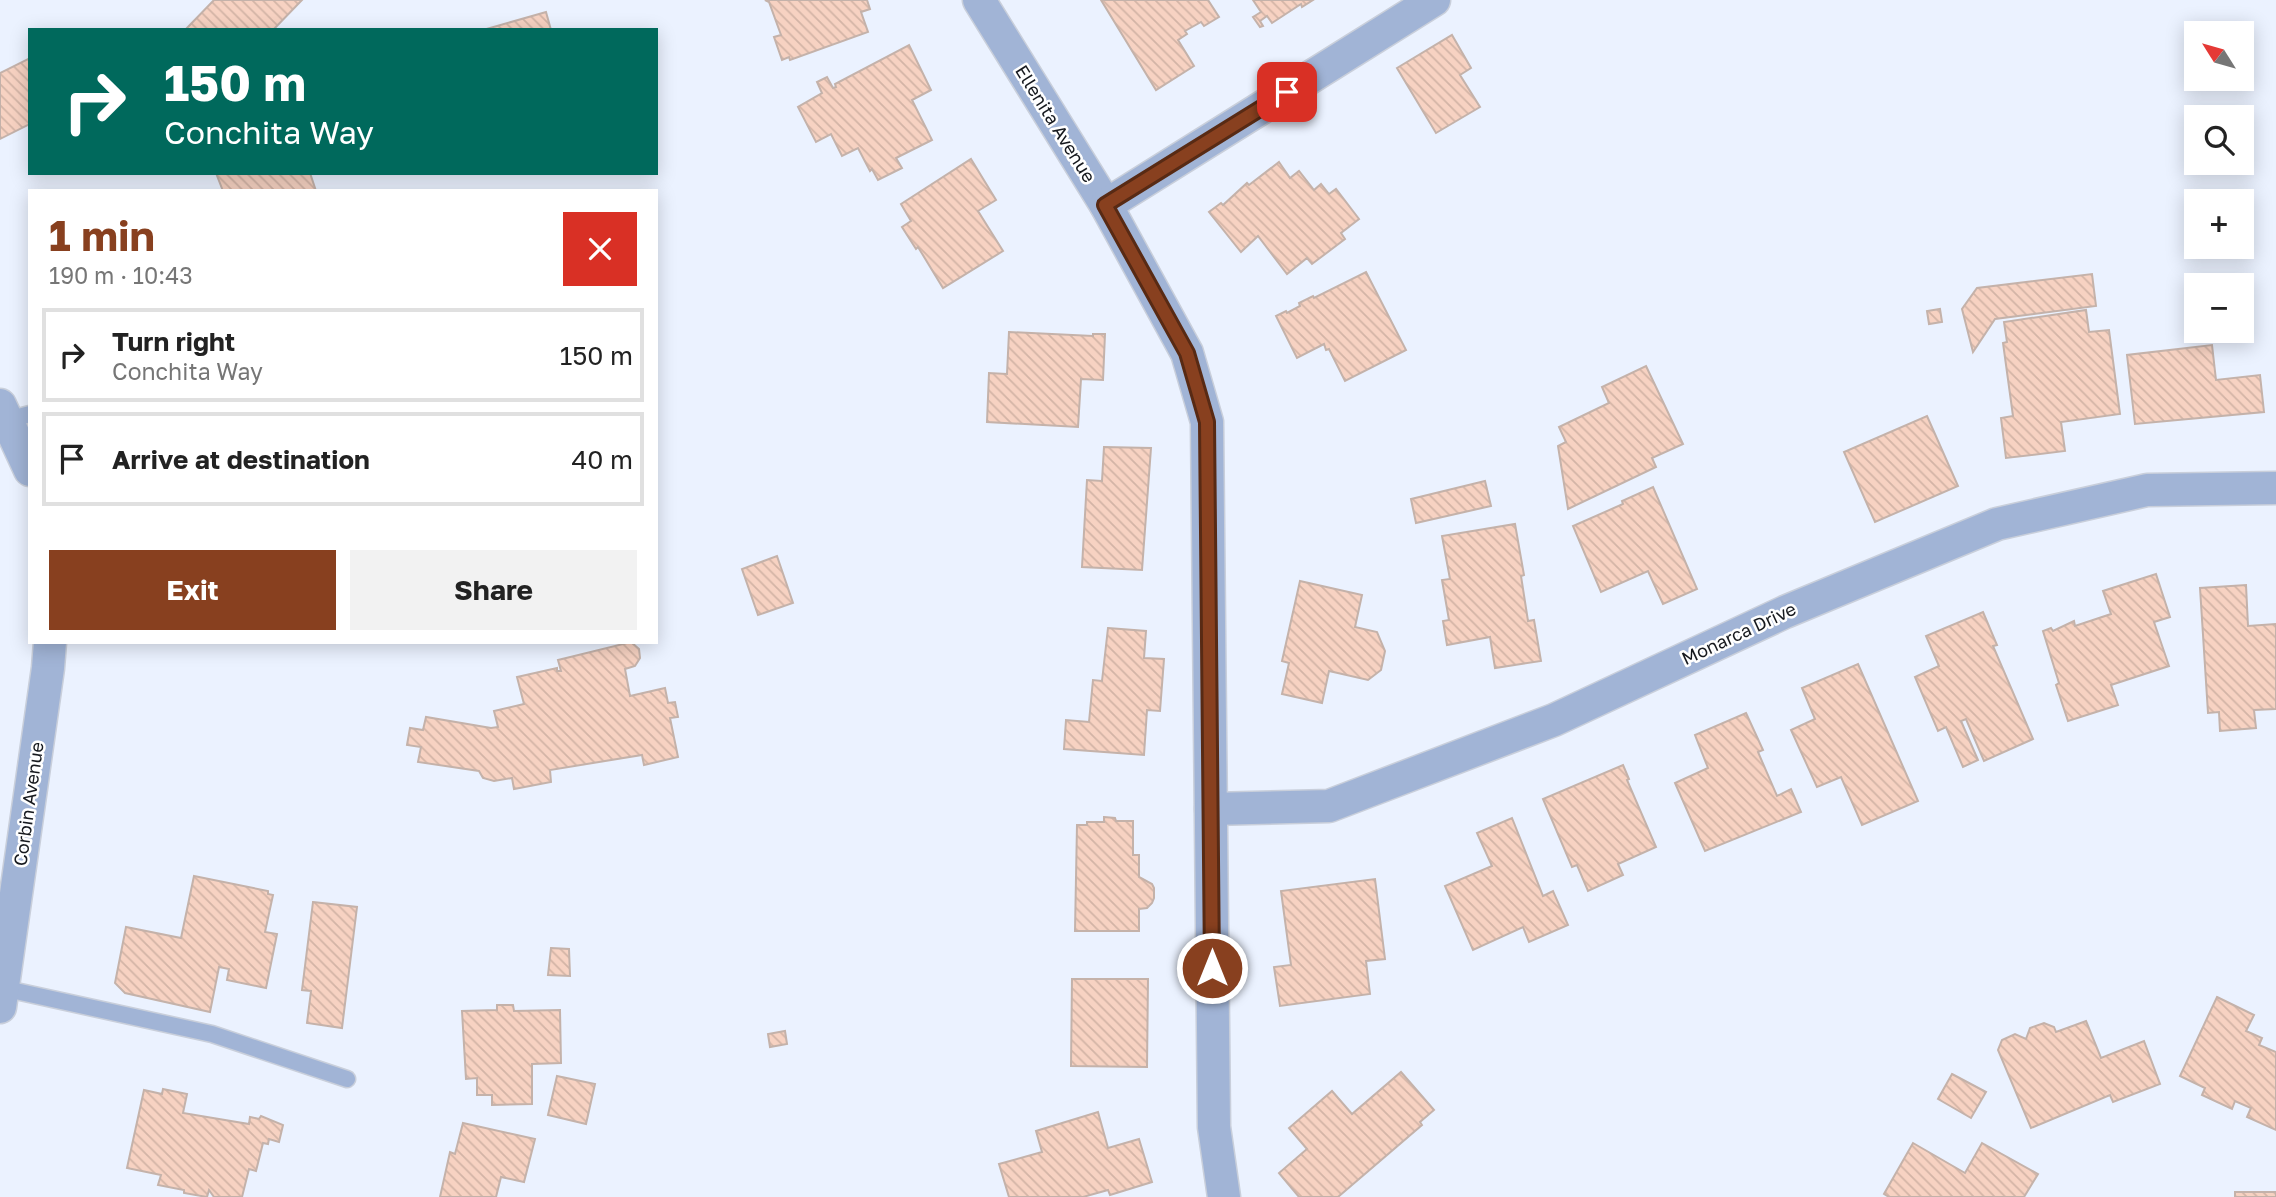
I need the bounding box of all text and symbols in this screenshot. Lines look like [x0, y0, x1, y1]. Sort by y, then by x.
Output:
north arrow [2184, 21, 2254, 91]
map controls [2184, 21, 2254, 343]
text: 150 m [164, 53, 306, 112]
icon: right [49, 56, 140, 147]
street label: Ellenita Avenue [1011, 61, 1101, 186]
pin [1257, 62, 1317, 122]
icon: arrive [1268, 73, 1306, 111]
button: search [2184, 105, 2254, 175]
text: Conchita Way [164, 113, 374, 151]
button: + [2184, 189, 2254, 259]
text: 1 min [49, 210, 155, 260]
button: close [563, 212, 637, 286]
text: 190 m · 10:43 [49, 261, 193, 289]
button: − [2184, 273, 2254, 343]
text: Turn right [112, 326, 235, 357]
icon: right [53, 336, 91, 374]
text: 150 m [560, 340, 633, 371]
text: Conchita Way [112, 357, 263, 385]
icon: arrive [53, 440, 91, 478]
text: Arrive at destination [112, 444, 370, 475]
text: 40 m [572, 444, 633, 475]
button: Exit [49, 550, 336, 630]
button: Share [350, 550, 637, 630]
street label: Monarca Drive [1678, 597, 1799, 669]
street label: Corbin Avenue [8, 740, 48, 867]
position arrow [1175, 931, 1249, 1005]

